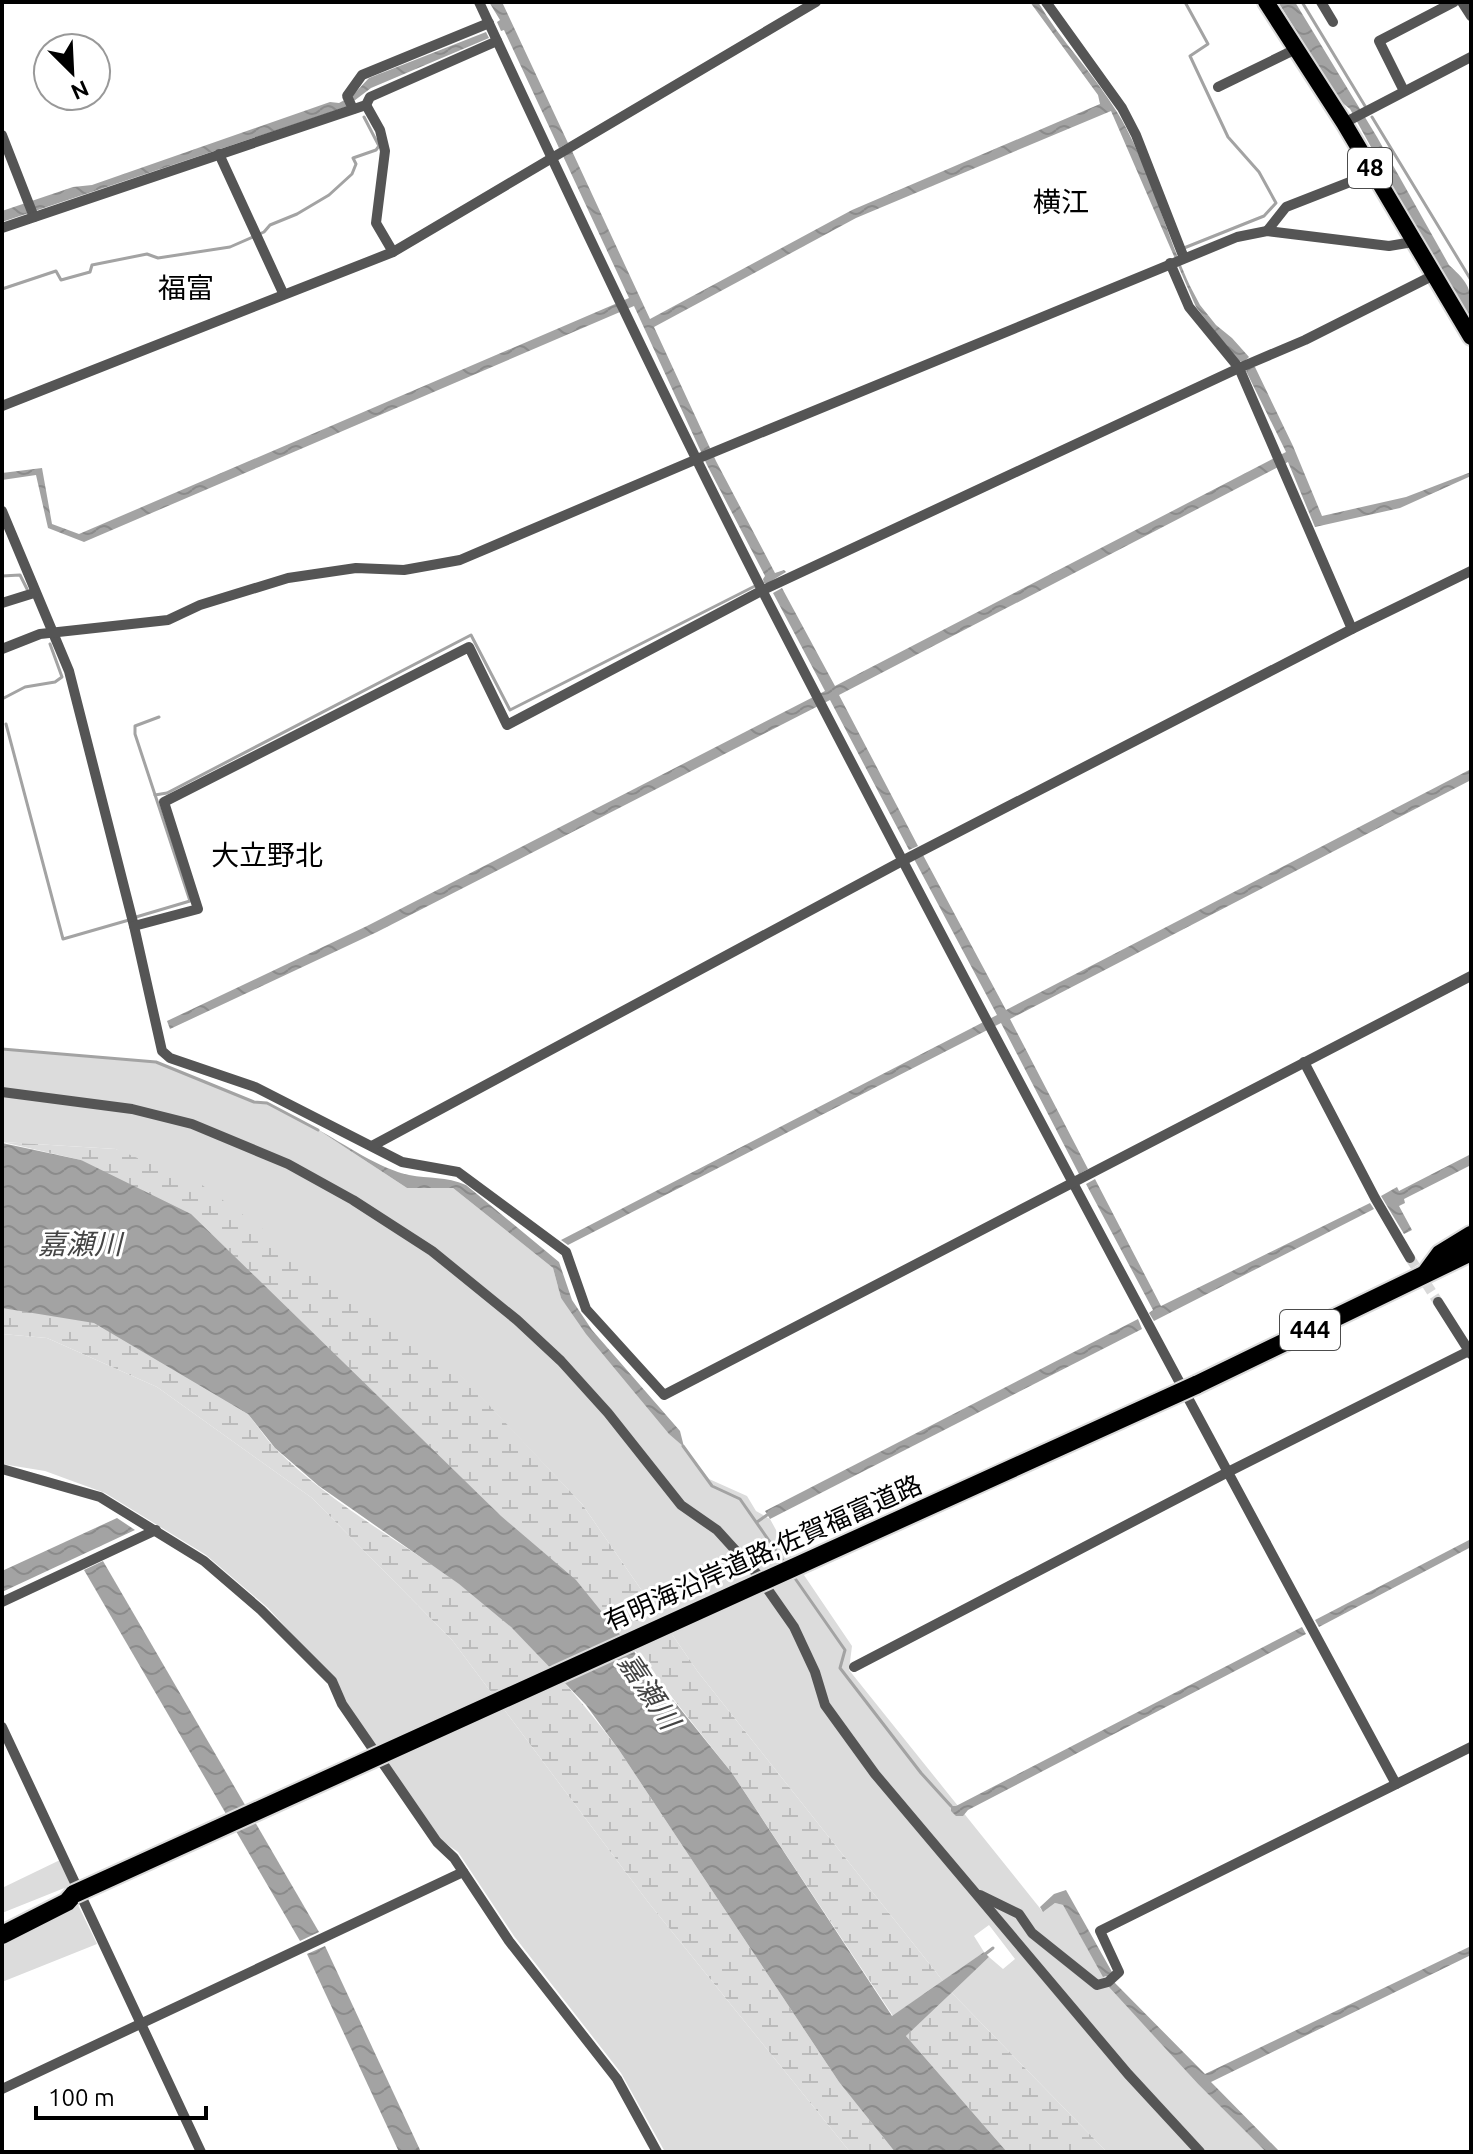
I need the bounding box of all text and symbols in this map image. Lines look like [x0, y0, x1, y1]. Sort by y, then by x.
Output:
north arrow [32, 32, 112, 112]
text: N [68, 76, 93, 105]
road number: 48 [1348, 148, 1392, 188]
district label: 横江 [1033, 186, 1089, 217]
district label: 福富 [158, 272, 214, 303]
district label: 大立野北 [211, 839, 323, 870]
water label: 嘉瀬川 [38, 1228, 125, 1259]
road number: 444 [1280, 1310, 1340, 1350]
street label: 有明海沿岸道路;佐賀福富道路 [600, 1469, 926, 1636]
water label: 嘉瀬川 [613, 1647, 687, 1737]
scale bar [36, 2070, 206, 2120]
text: 100 m [48, 2084, 115, 2111]

